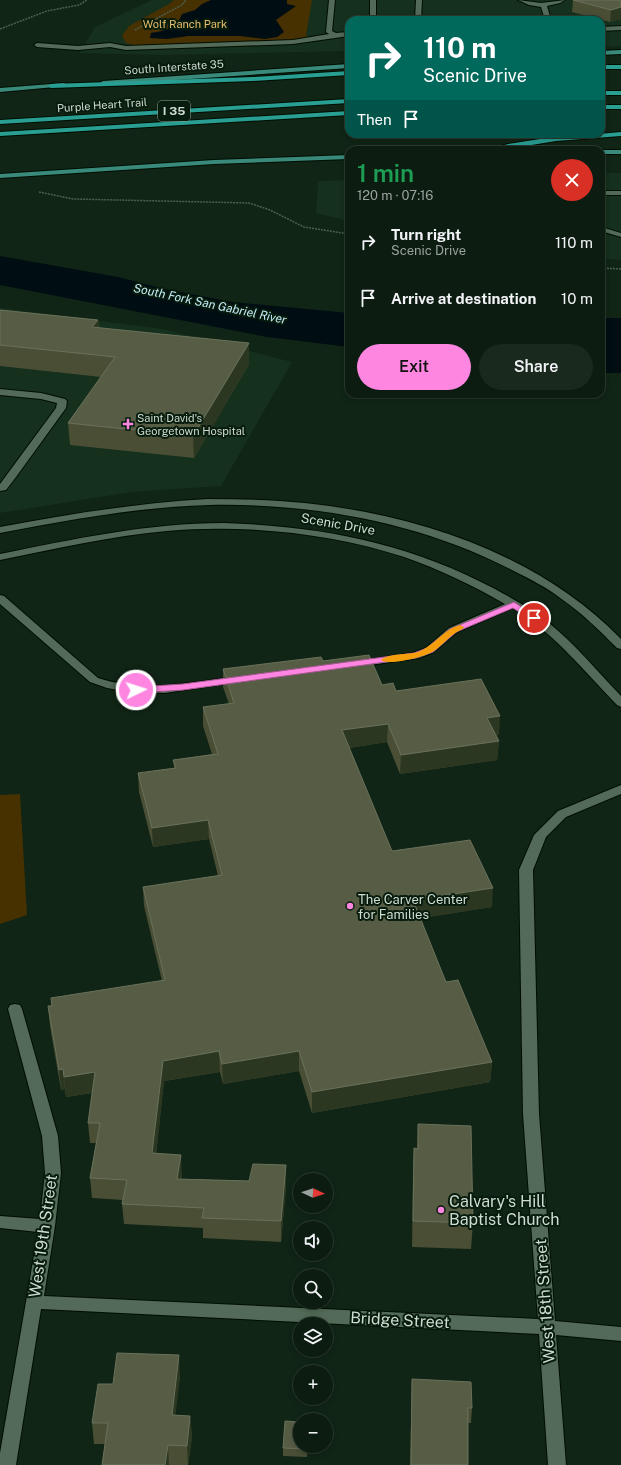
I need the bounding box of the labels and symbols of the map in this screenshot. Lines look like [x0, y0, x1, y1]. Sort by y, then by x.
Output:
park label: Wolf Ranch Park [143, 18, 227, 30]
street label: South Interstate 35 [124, 58, 224, 76]
street label: Purple Heart Trail [57, 96, 147, 114]
road number: I 35 [158, 101, 190, 121]
water label: South Fork San Gabriel River [132, 281, 288, 327]
place label: Saint David's Georgetown Hospital [137, 412, 245, 437]
marker: Saint David's Georgetown Hospital [122, 418, 134, 430]
street label: Scenic Drive [300, 510, 376, 538]
pin [517, 601, 551, 635]
position arrow [115, 669, 157, 711]
place label: The Carver Center for Families [358, 892, 468, 922]
marker: The Carver Center for Families [345, 901, 355, 911]
street label: West 19th Street [25, 1173, 61, 1299]
north arrow [293, 1173, 333, 1213]
place label: Calvary's Hill Baptist Church [449, 1192, 560, 1229]
marker: Calvary's Hill Baptist Church [436, 1205, 446, 1215]
street label: West 18th Street [531, 1238, 559, 1364]
street label: Bridge Street [350, 1308, 450, 1332]

